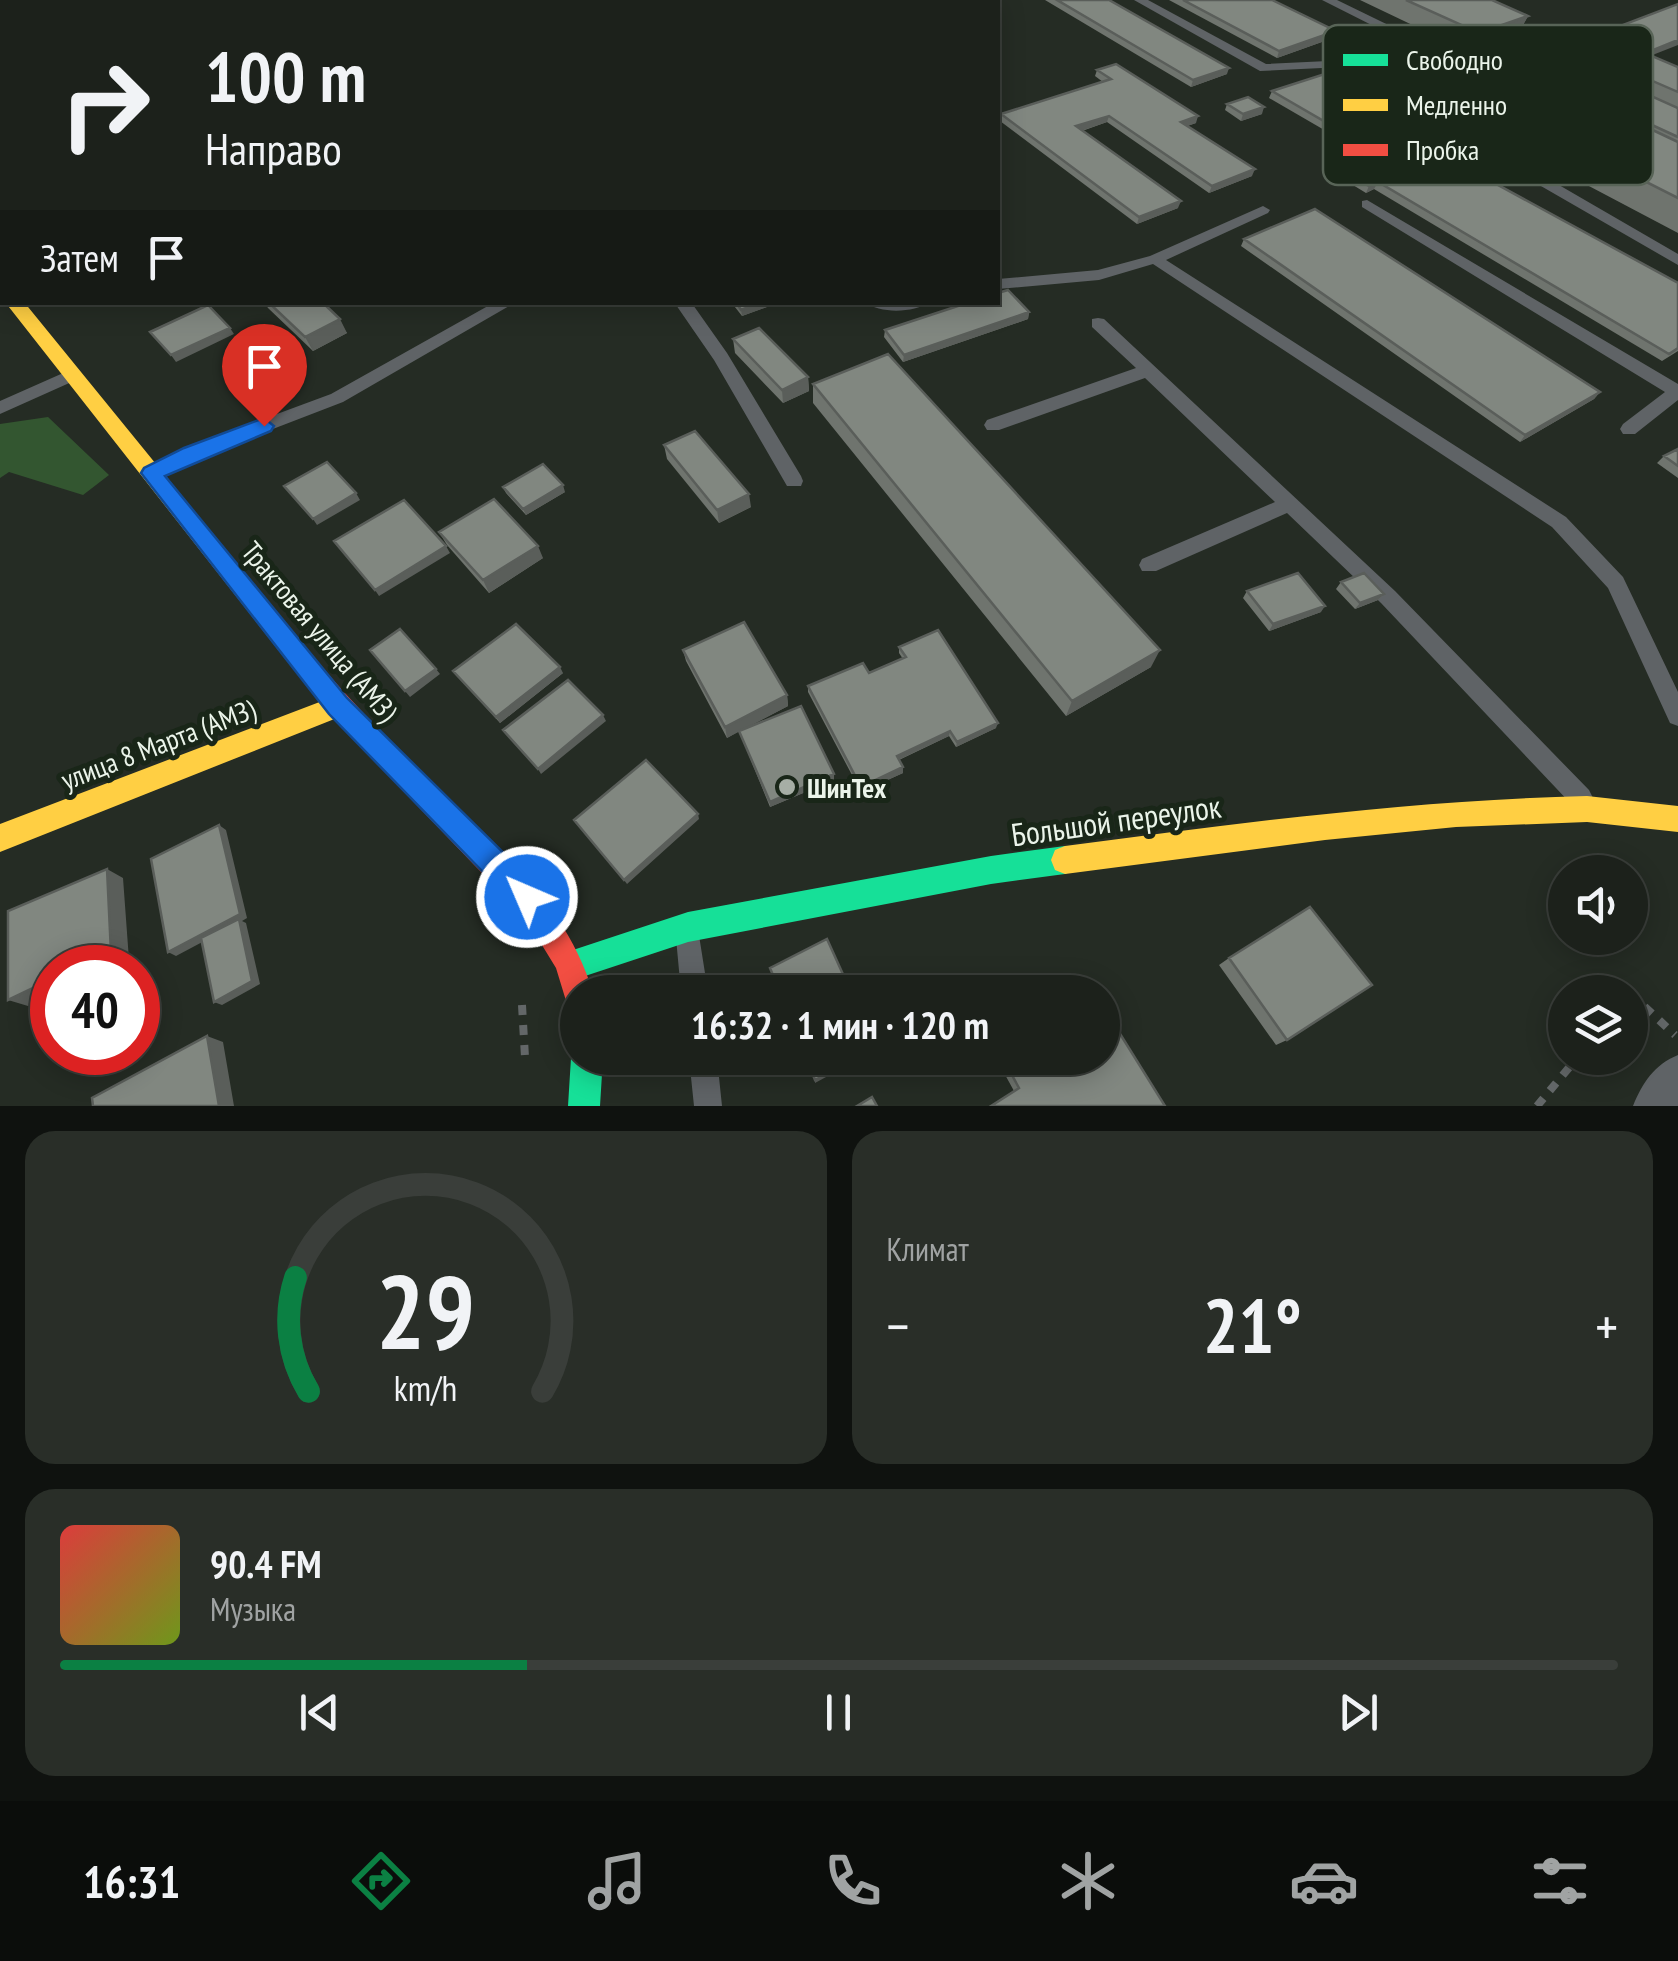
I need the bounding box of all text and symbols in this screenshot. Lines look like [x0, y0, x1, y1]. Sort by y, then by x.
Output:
legend [1323, 25, 1653, 185]
text: 100 m [205, 31, 366, 121]
icon: right [40, 40, 170, 170]
text: Свободно [1406, 41, 1503, 78]
text: Медленно [1406, 86, 1507, 123]
text: Направо [205, 119, 342, 177]
text: Пробка [1406, 131, 1479, 168]
icon: arrive [139, 230, 194, 285]
text: Затем [40, 233, 119, 282]
pin [222, 324, 307, 427]
icon: arrive [237, 339, 292, 394]
street label: Трактовая улица (АМЗ) [234, 533, 406, 729]
street label: улица 8 Марта (АМЗ) [56, 690, 261, 798]
place label: ШинТех [807, 769, 887, 806]
marker: ШинТех [776, 776, 798, 798]
street label: Большой переулок [1008, 784, 1224, 856]
position arrow [475, 845, 579, 949]
map controls [1548, 855, 1648, 1075]
button: sound [1548, 855, 1648, 955]
speed limit sign: 40 [30, 945, 160, 1075]
button: layers [1548, 975, 1648, 1075]
text: 16:32 · 1 мин · 120 m [691, 1000, 989, 1049]
text: Климат [887, 1228, 969, 1270]
text: 29 [376, 1243, 475, 1378]
text: 21° [1203, 1277, 1302, 1374]
text: − [887, 1290, 909, 1361]
text: + [1595, 1290, 1618, 1361]
text: km/h [394, 1365, 457, 1411]
text: 90.4 FM [210, 1539, 322, 1588]
text: Музыка [210, 1588, 296, 1630]
icon: previous [292, 1685, 347, 1740]
icon: pause [811, 1685, 866, 1740]
icon: next [1331, 1685, 1386, 1740]
icon: directions [346, 1846, 416, 1916]
icon: music [582, 1846, 652, 1916]
icon: phone [818, 1846, 888, 1916]
icon: climate [1053, 1846, 1123, 1916]
icon: car [1289, 1846, 1359, 1916]
icon: filters [1525, 1846, 1595, 1916]
text: 16:31 [83, 1852, 180, 1910]

